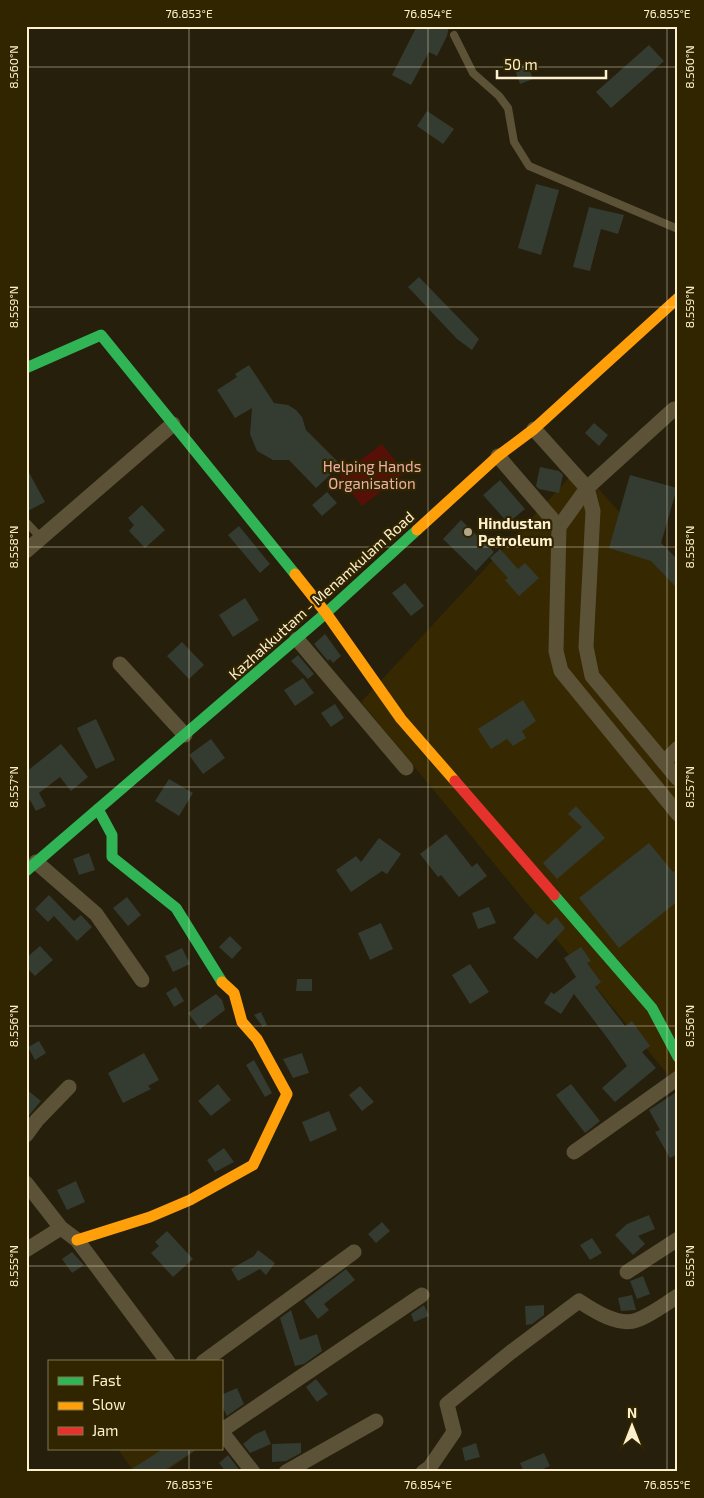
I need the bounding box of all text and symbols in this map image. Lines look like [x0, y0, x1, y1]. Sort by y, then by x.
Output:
text: 76.853°E [165, 6, 213, 20]
text: 76.854°E [404, 6, 452, 20]
text: 76.855°E [644, 6, 691, 20]
text: 8.560°N [6, 45, 20, 89]
text: 8.560°N [682, 45, 696, 89]
scale bar [497, 48, 605, 80]
text: 50 m [504, 55, 538, 73]
text: 8.559°N [6, 286, 20, 328]
text: 8.559°N [682, 286, 696, 328]
park label: Helping Hands Organisation [323, 457, 421, 492]
street label: Kazhakkuttam - Menamkulam Road [225, 507, 417, 683]
place label: Hindustan Petroleum [478, 514, 552, 549]
text: 8.558°N [6, 526, 20, 569]
marker: Hindustan Petroleum [462, 526, 474, 538]
text: 8.558°N [682, 526, 696, 569]
text: 8.557°N [6, 766, 20, 808]
text: 8.557°N [682, 766, 696, 808]
text: 8.556°N [6, 1005, 20, 1047]
text: 8.556°N [682, 1005, 696, 1047]
text: 8.555°N [6, 1245, 20, 1287]
text: 8.555°N [682, 1245, 696, 1287]
legend [48, 1360, 222, 1450]
text: Fast [92, 1371, 122, 1389]
text: Slow [92, 1395, 126, 1413]
north arrow [606, 1400, 656, 1450]
text: N [627, 1404, 637, 1421]
text: Jam [92, 1421, 118, 1439]
text: 76.853°E [165, 1477, 213, 1491]
text: 76.854°E [404, 1477, 452, 1491]
text: 76.855°E [644, 1477, 691, 1491]

